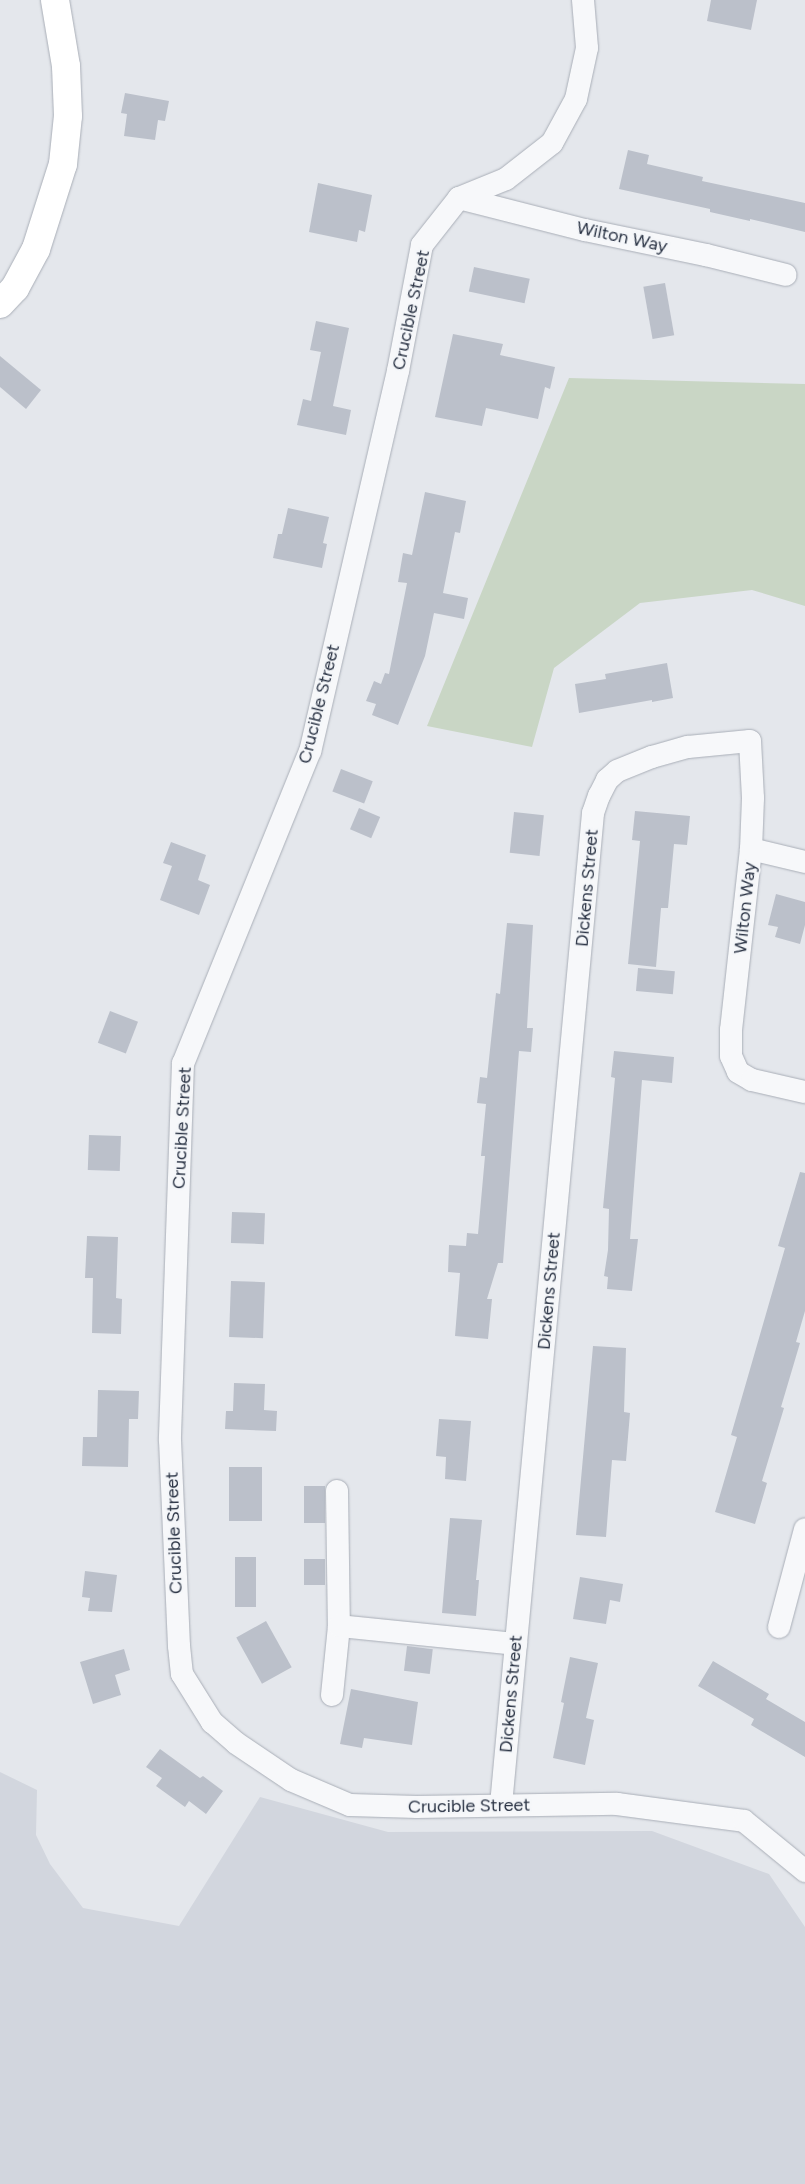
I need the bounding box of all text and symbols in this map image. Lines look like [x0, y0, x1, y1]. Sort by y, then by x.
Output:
street label: Wilton Way [575, 217, 669, 257]
street label: Crucible Street [388, 248, 434, 372]
street label: Crucible Street [294, 642, 344, 766]
street label: Dickens Street [571, 828, 603, 948]
street label: Wilton Way [729, 861, 761, 955]
street label: Crucible Street [168, 1066, 196, 1190]
street label: Dickens Street [533, 1231, 565, 1351]
street label: Crucible Street [161, 1472, 187, 1594]
street label: Dickens Street [495, 1634, 527, 1754]
street label: Crucible Street [408, 1794, 530, 1818]

